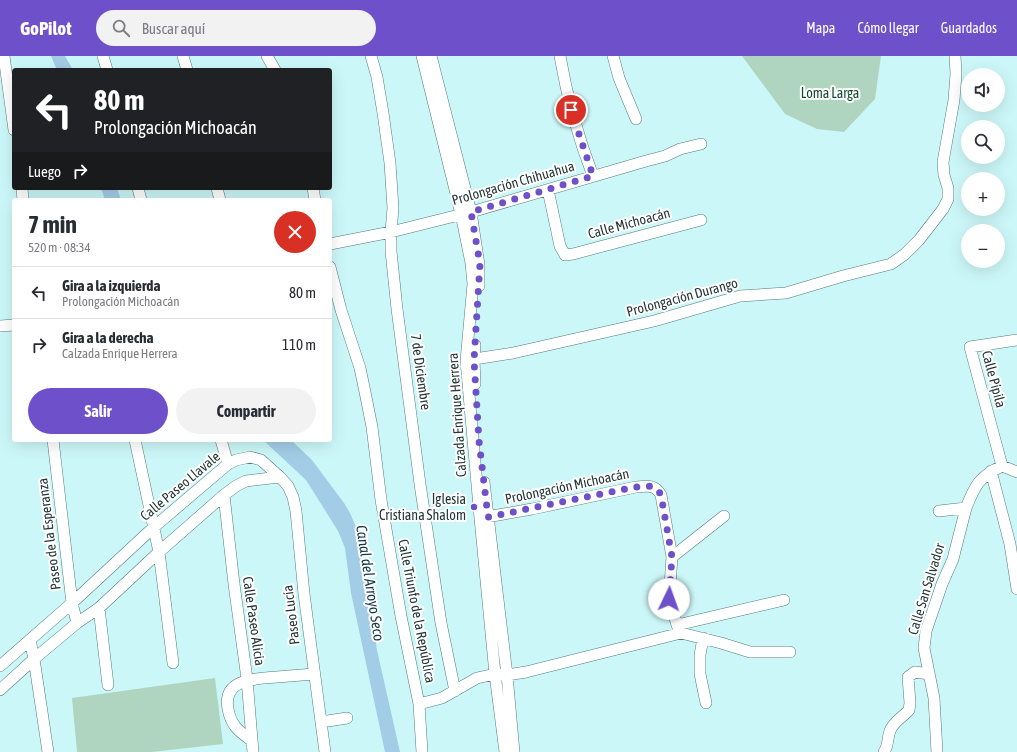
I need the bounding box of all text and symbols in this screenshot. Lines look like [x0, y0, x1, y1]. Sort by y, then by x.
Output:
search box [96, 10, 376, 46]
text: GoPilot [20, 17, 72, 39]
icon: search [110, 17, 132, 39]
text: Buscar aquí [142, 20, 205, 37]
text: Mapa [806, 20, 835, 36]
text: Cómo llegar [857, 20, 919, 36]
text: Guardados [941, 20, 997, 36]
map controls [961, 68, 1005, 268]
button: sound [961, 68, 1005, 112]
icon: left [28, 84, 80, 136]
text: 80 m [94, 84, 144, 116]
park label: Loma Larga [801, 85, 859, 101]
pin [554, 93, 588, 127]
icon: arrive [560, 99, 582, 121]
text: Prolongación Michoacán [94, 117, 257, 138]
button: search [961, 120, 1005, 164]
street label: Prolongación Chihuahua [450, 158, 576, 208]
icon: right [69, 160, 91, 182]
text: Luego [28, 163, 61, 180]
button: + [961, 172, 1005, 216]
street label: Calle Michoacán [586, 204, 672, 242]
text: 7 min [28, 211, 77, 238]
button: close [274, 211, 316, 253]
button: − [961, 224, 1005, 268]
text: 520 m · 08:34 [28, 240, 91, 255]
street label: Prolongación Durango [625, 274, 739, 320]
text: Gira a la izquierda [62, 277, 160, 294]
icon: left [28, 282, 50, 304]
text: 80 m [289, 284, 316, 301]
text: Prolongación Michoacán [62, 294, 180, 309]
text: Gira a la derecha [62, 329, 153, 346]
street label: 7 de Diciembre [408, 333, 434, 411]
icon: right [28, 334, 50, 356]
text: 110 m [282, 336, 316, 353]
text: Calzada Enrique Herrera [62, 346, 178, 361]
street label: Calle Pípila [979, 349, 1009, 409]
street label: Calzada Enrique Herrera [445, 352, 469, 478]
button: Salir [28, 388, 168, 434]
button: Compartir [176, 388, 316, 434]
street label: Calle Paseo Llavale [137, 448, 223, 524]
street label: Prolongación Michoacán [503, 465, 631, 507]
street label: Paseo de la Esperanza [34, 477, 64, 591]
place label: Iglesia Cristiana Shalom [379, 491, 466, 523]
marker: Iglesia Cristiana Shalom [469, 502, 479, 512]
water label: Canal del Arroyo Seco [353, 524, 388, 642]
street label: Calle Triunfo de la República [395, 538, 439, 684]
street label: Calle San Salvador [904, 540, 948, 637]
street label: Calle Paseo Alicia [240, 575, 268, 667]
position arrow [648, 578, 690, 620]
street label: Paseo Lucía [279, 584, 303, 646]

